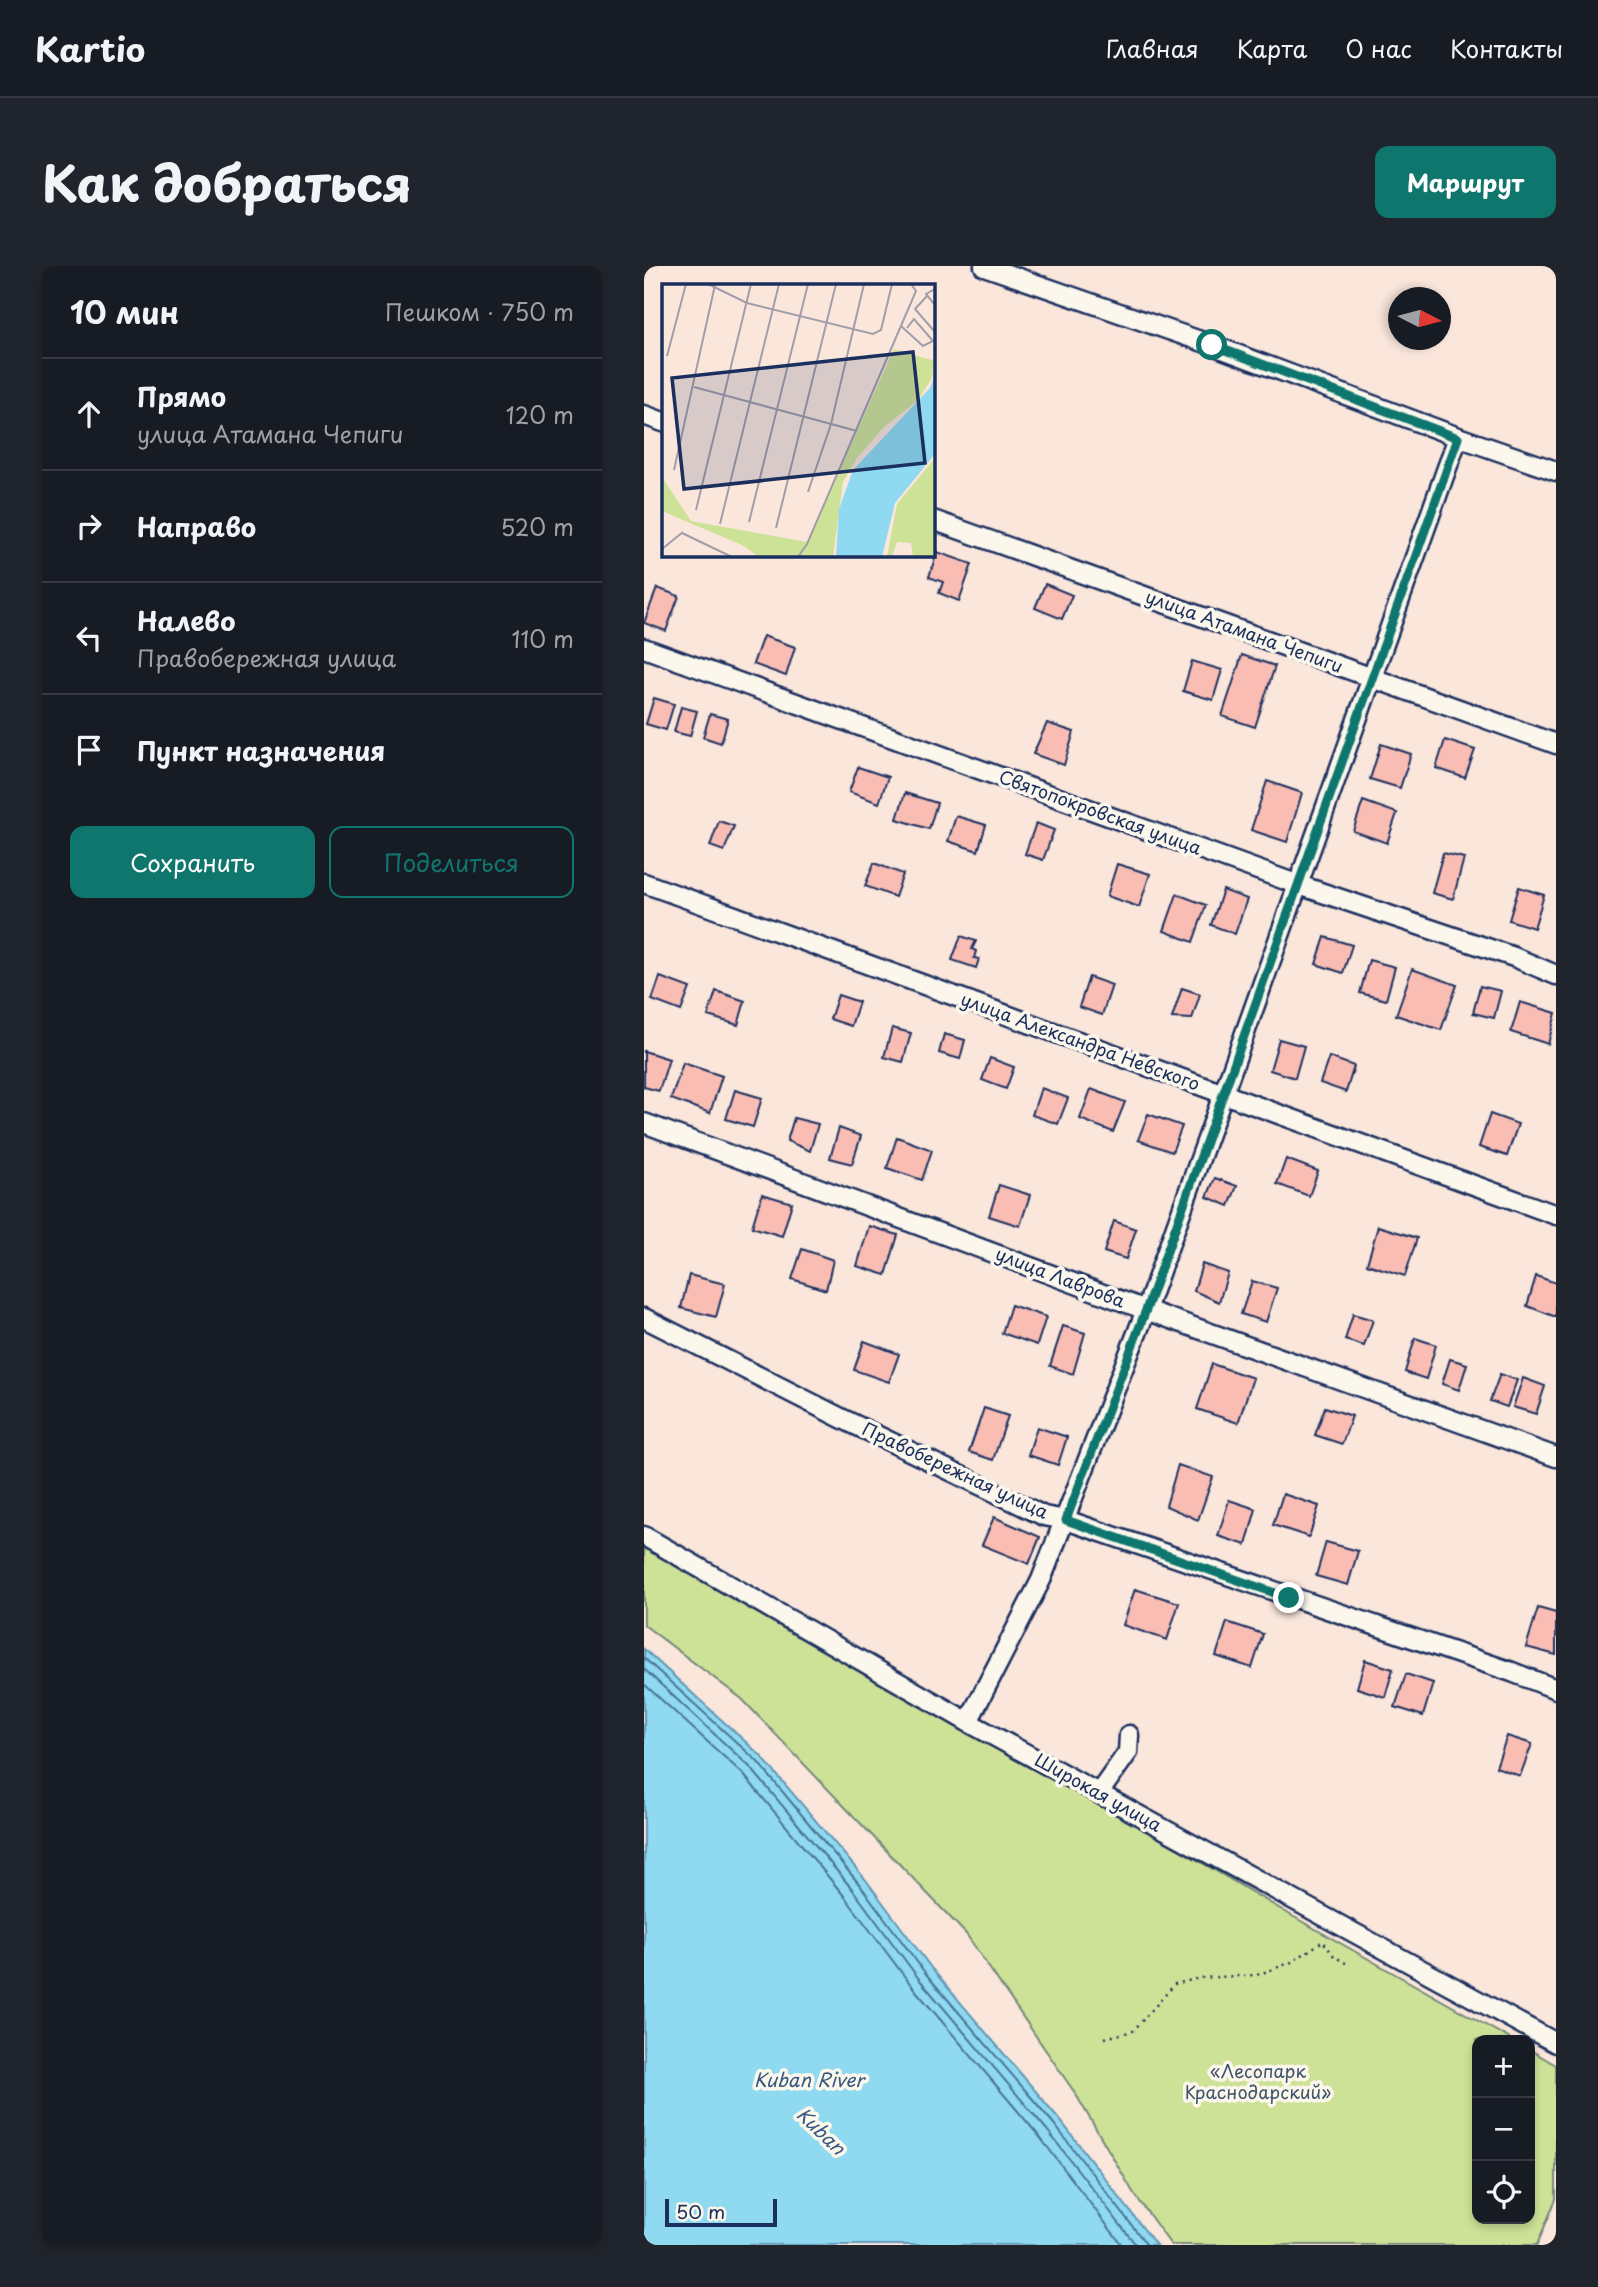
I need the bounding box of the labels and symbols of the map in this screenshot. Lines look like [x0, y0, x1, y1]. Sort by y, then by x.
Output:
inset map [662, 284, 934, 556]
north arrow [1388, 287, 1451, 350]
route start [1196, 329, 1227, 360]
street label: улица Атамана Чепиги [1142, 582, 1347, 679]
street label: Святопокровская улица [995, 762, 1206, 861]
street label: улица Александра Невского [957, 985, 1204, 1096]
street label: улица Лаврова [992, 1239, 1130, 1314]
street label: Правобережная улица [858, 1415, 1054, 1525]
route end [1273, 1582, 1304, 1613]
street label: Широкая улица [1030, 1746, 1168, 1838]
park label: «Лесопарк Краснодарский» [1185, 2057, 1331, 2105]
water label: Kuban River [754, 2065, 866, 2093]
water label: Kuban [791, 2100, 853, 2161]
scale bar [665, 2196, 777, 2228]

